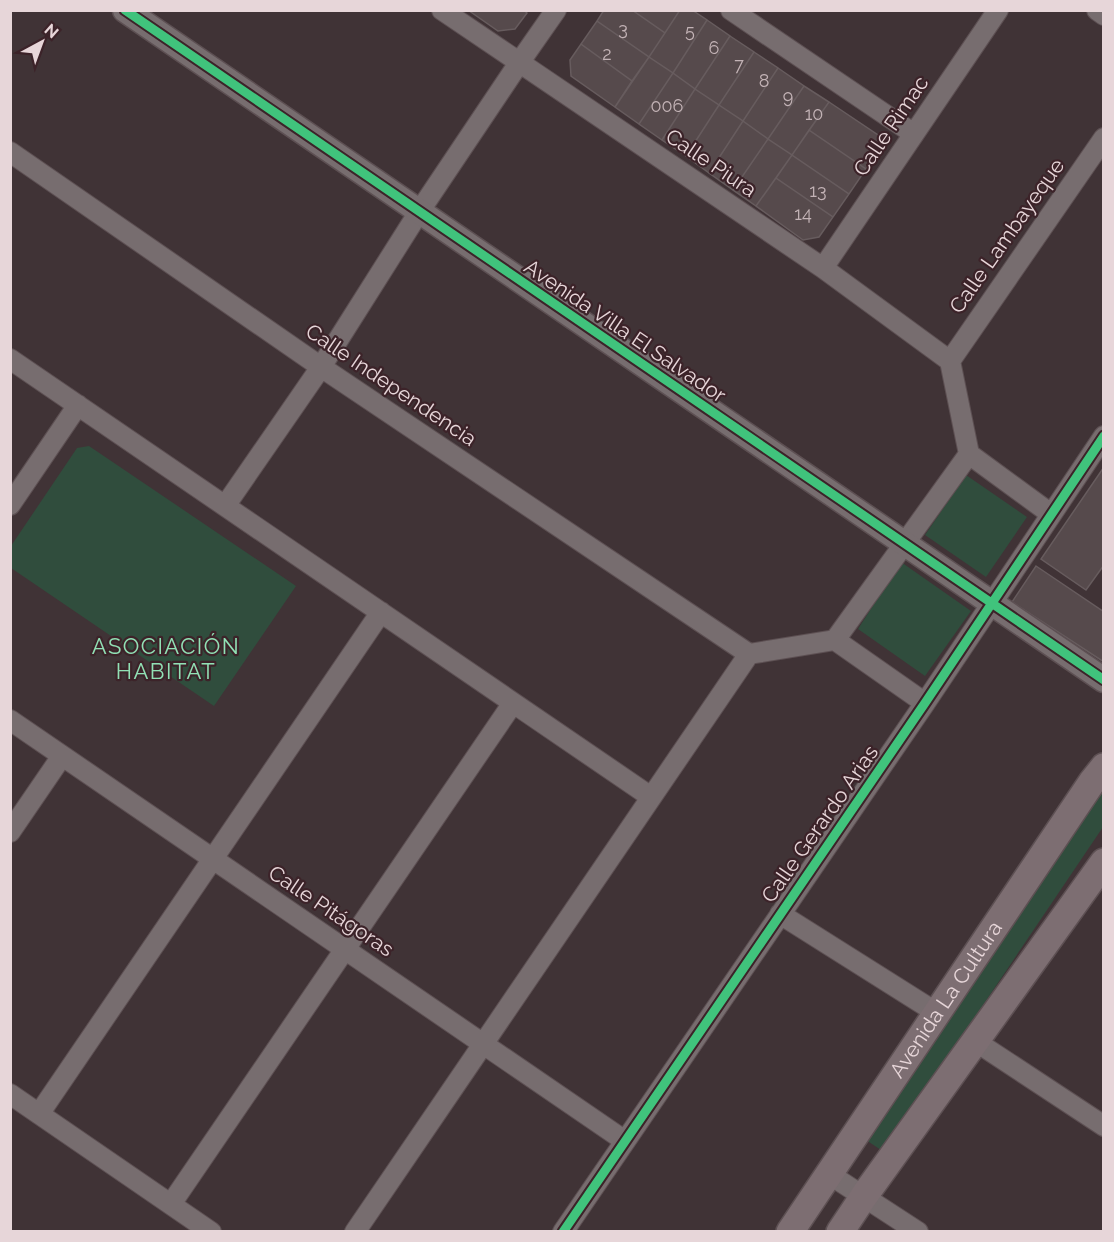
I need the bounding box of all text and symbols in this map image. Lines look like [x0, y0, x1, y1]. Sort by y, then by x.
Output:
north arrow [12, 12, 72, 72]
house number: 3 [618, 18, 628, 39]
text: N [41, 20, 62, 42]
house number: 5 [685, 20, 695, 41]
house number: 6 [709, 37, 720, 58]
house number: 2 [602, 43, 612, 64]
house number: 7 [734, 54, 744, 75]
house number: 8 [759, 70, 769, 91]
street label: Calle Rimac [848, 71, 933, 181]
house number: 9 [783, 86, 793, 107]
house number: 006 [651, 95, 684, 116]
house number: 10 [805, 103, 823, 124]
street label: Calle Piura [661, 123, 761, 202]
street label: Calle Lambayeque [944, 154, 1069, 318]
house number: 13 [809, 180, 827, 201]
house number: 14 [794, 203, 812, 224]
street label: Avenida Villa El Salvador [520, 254, 731, 408]
street label: Calle Independencia [301, 318, 481, 451]
district label: ASOCIACIÓN HABITAT [92, 633, 240, 684]
street label: Calle Gerardo Arias [756, 740, 883, 907]
street label: Calle Pitágoras [264, 860, 399, 962]
street label: Avenida La Cultura [884, 916, 1007, 1082]

